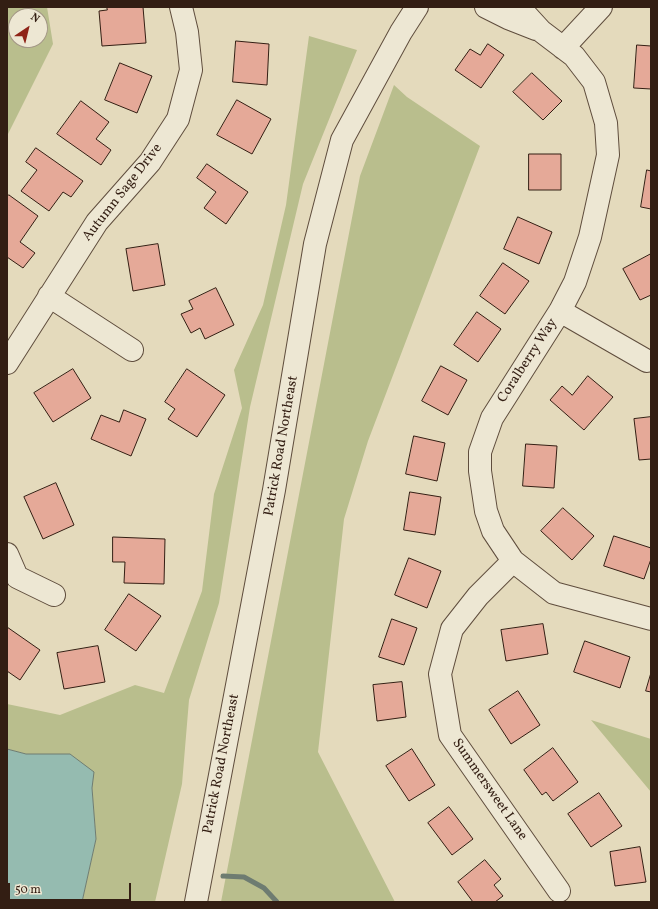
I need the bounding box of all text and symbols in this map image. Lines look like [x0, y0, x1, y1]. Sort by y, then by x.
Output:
north arrow [8, 8, 48, 48]
text: N [27, 10, 42, 27]
street label: Autumn Sage Drive [80, 141, 166, 245]
street label: Coralberry Way [494, 316, 562, 406]
street label: Patrick Road Northeast [261, 375, 303, 517]
street label: Patrick Road Northeast [200, 693, 244, 835]
street label: Summersweet Lane [448, 736, 530, 844]
scale bar [10, 875, 133, 901]
text: 50 m [15, 882, 41, 898]

